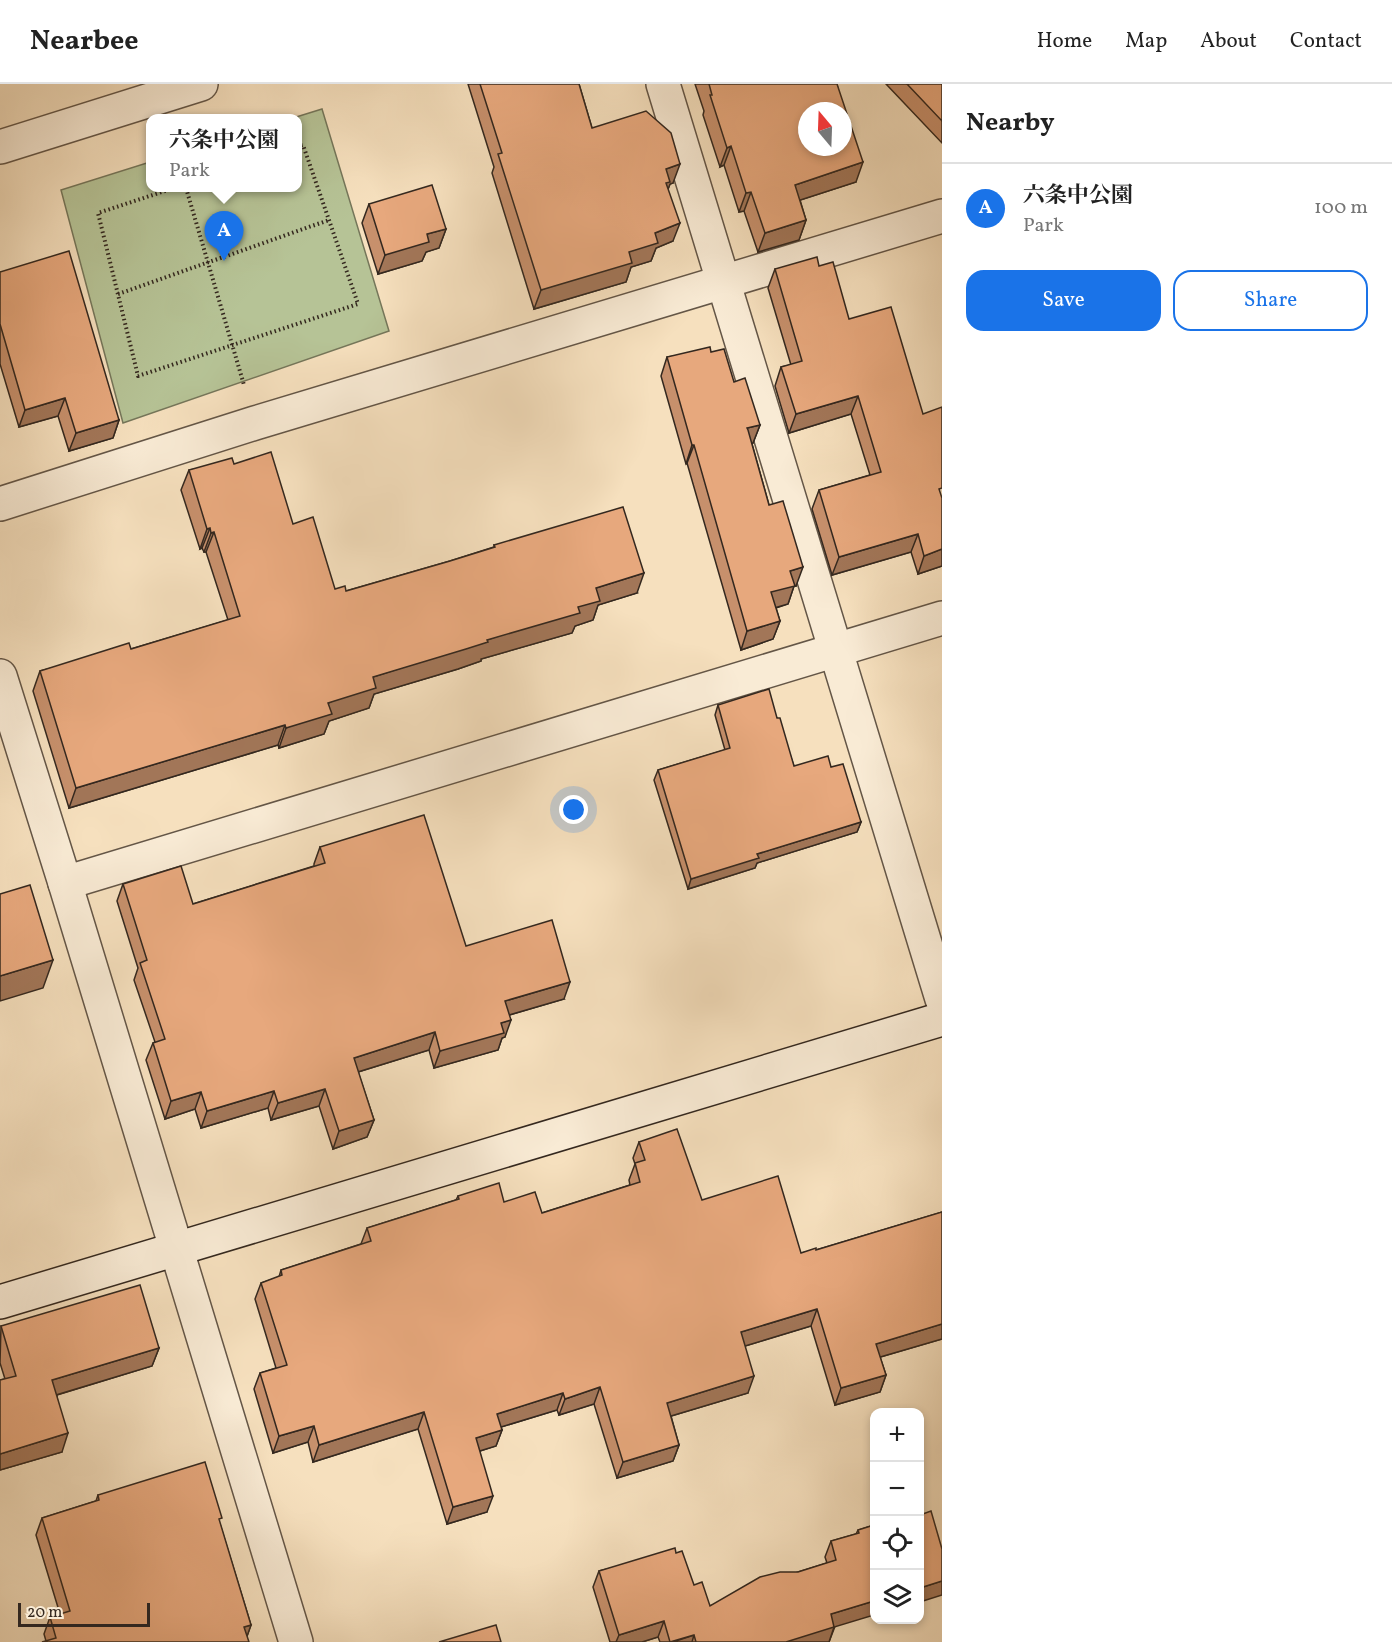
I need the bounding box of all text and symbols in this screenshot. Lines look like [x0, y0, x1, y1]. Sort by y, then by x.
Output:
text: Nearbee [30, 22, 139, 61]
text: Home [1037, 27, 1092, 56]
text: Map [1125, 27, 1167, 56]
text: About [1200, 27, 1257, 56]
text: Contact [1290, 27, 1362, 56]
north arrow [798, 102, 852, 156]
text: Nearby [966, 105, 1055, 141]
popup [146, 114, 302, 192]
text: 六条中公園 [169, 126, 279, 157]
text: Park [169, 157, 210, 185]
text: 六条中公園 [1023, 181, 1133, 212]
text: A [978, 194, 993, 222]
text: 100 m [1314, 194, 1368, 222]
pin: A [204, 212, 244, 261]
text: Park [1023, 212, 1064, 240]
button: Save [966, 270, 1161, 331]
button: Share [1173, 270, 1368, 331]
your location [559, 795, 588, 824]
map controls [870, 1408, 924, 1624]
button: + [870, 1408, 924, 1462]
button: − [870, 1462, 924, 1516]
button: locate [870, 1516, 924, 1570]
button: layers [870, 1570, 924, 1624]
scale bar [18, 1600, 150, 1628]
text: 20 m [27, 1602, 62, 1624]

